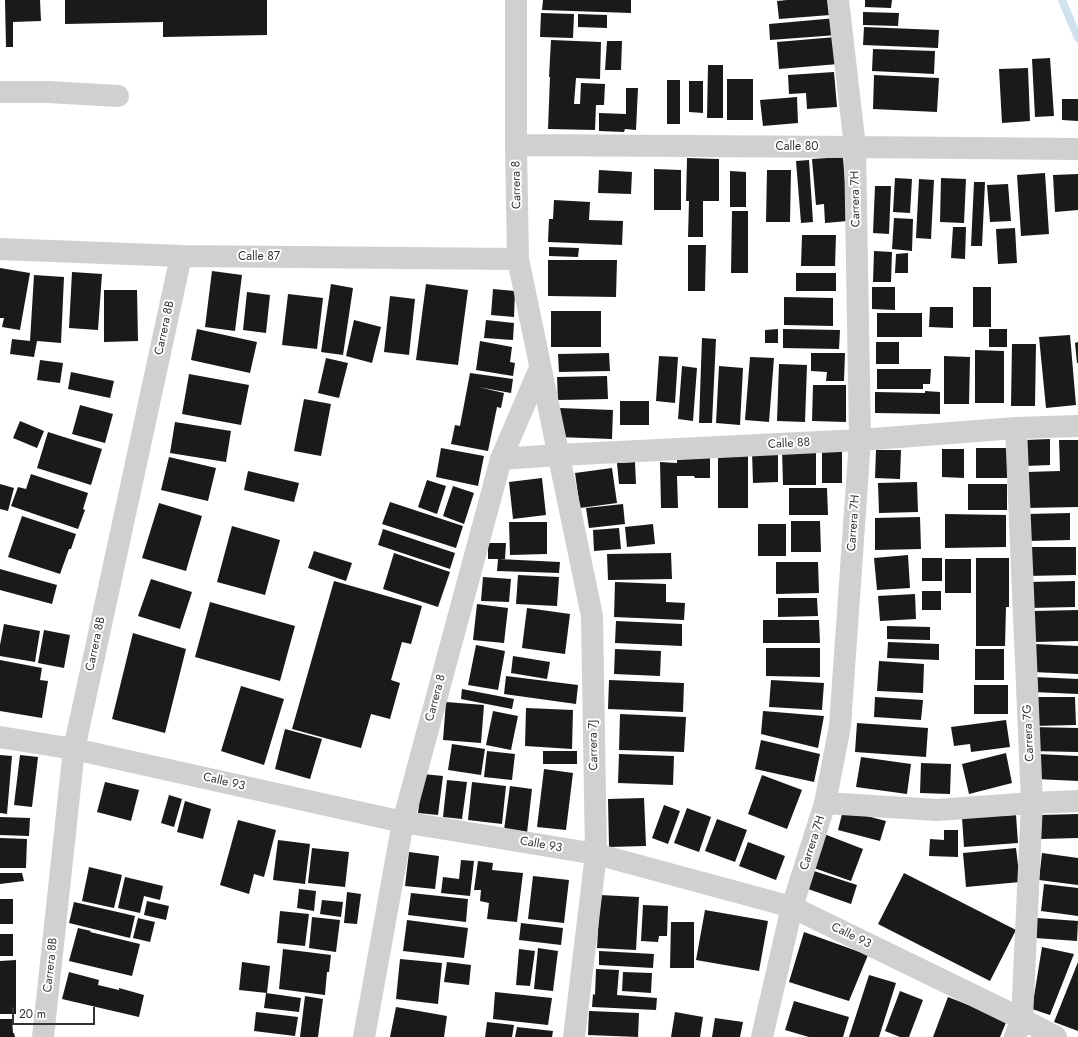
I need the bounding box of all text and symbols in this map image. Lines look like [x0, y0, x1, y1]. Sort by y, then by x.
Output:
street label: Calle 80 [775, 140, 819, 154]
street label: Carrera 8 [509, 161, 525, 209]
street label: Carrera 7H [848, 171, 864, 227]
street label: Calle 87 [238, 250, 280, 264]
street label: Carrera 8B [152, 300, 178, 356]
street label: Calle 88 [767, 436, 811, 452]
street label: Carrera 7H [845, 494, 863, 552]
street label: Carrera 8B [83, 616, 109, 672]
street label: Carrera 8 [423, 673, 449, 723]
street label: Carrera 7G [1020, 704, 1038, 762]
street label: Carrera 7J [586, 719, 602, 771]
street label: Calle 93 [202, 770, 246, 794]
street label: Carrera 7H [797, 814, 829, 872]
street label: Calle 93 [519, 834, 563, 856]
street label: Calle 93 [829, 920, 873, 952]
street label: Carrera 8B [41, 937, 61, 993]
scale bar [14, 999, 97, 1025]
text: 20 m [19, 1005, 46, 1023]

